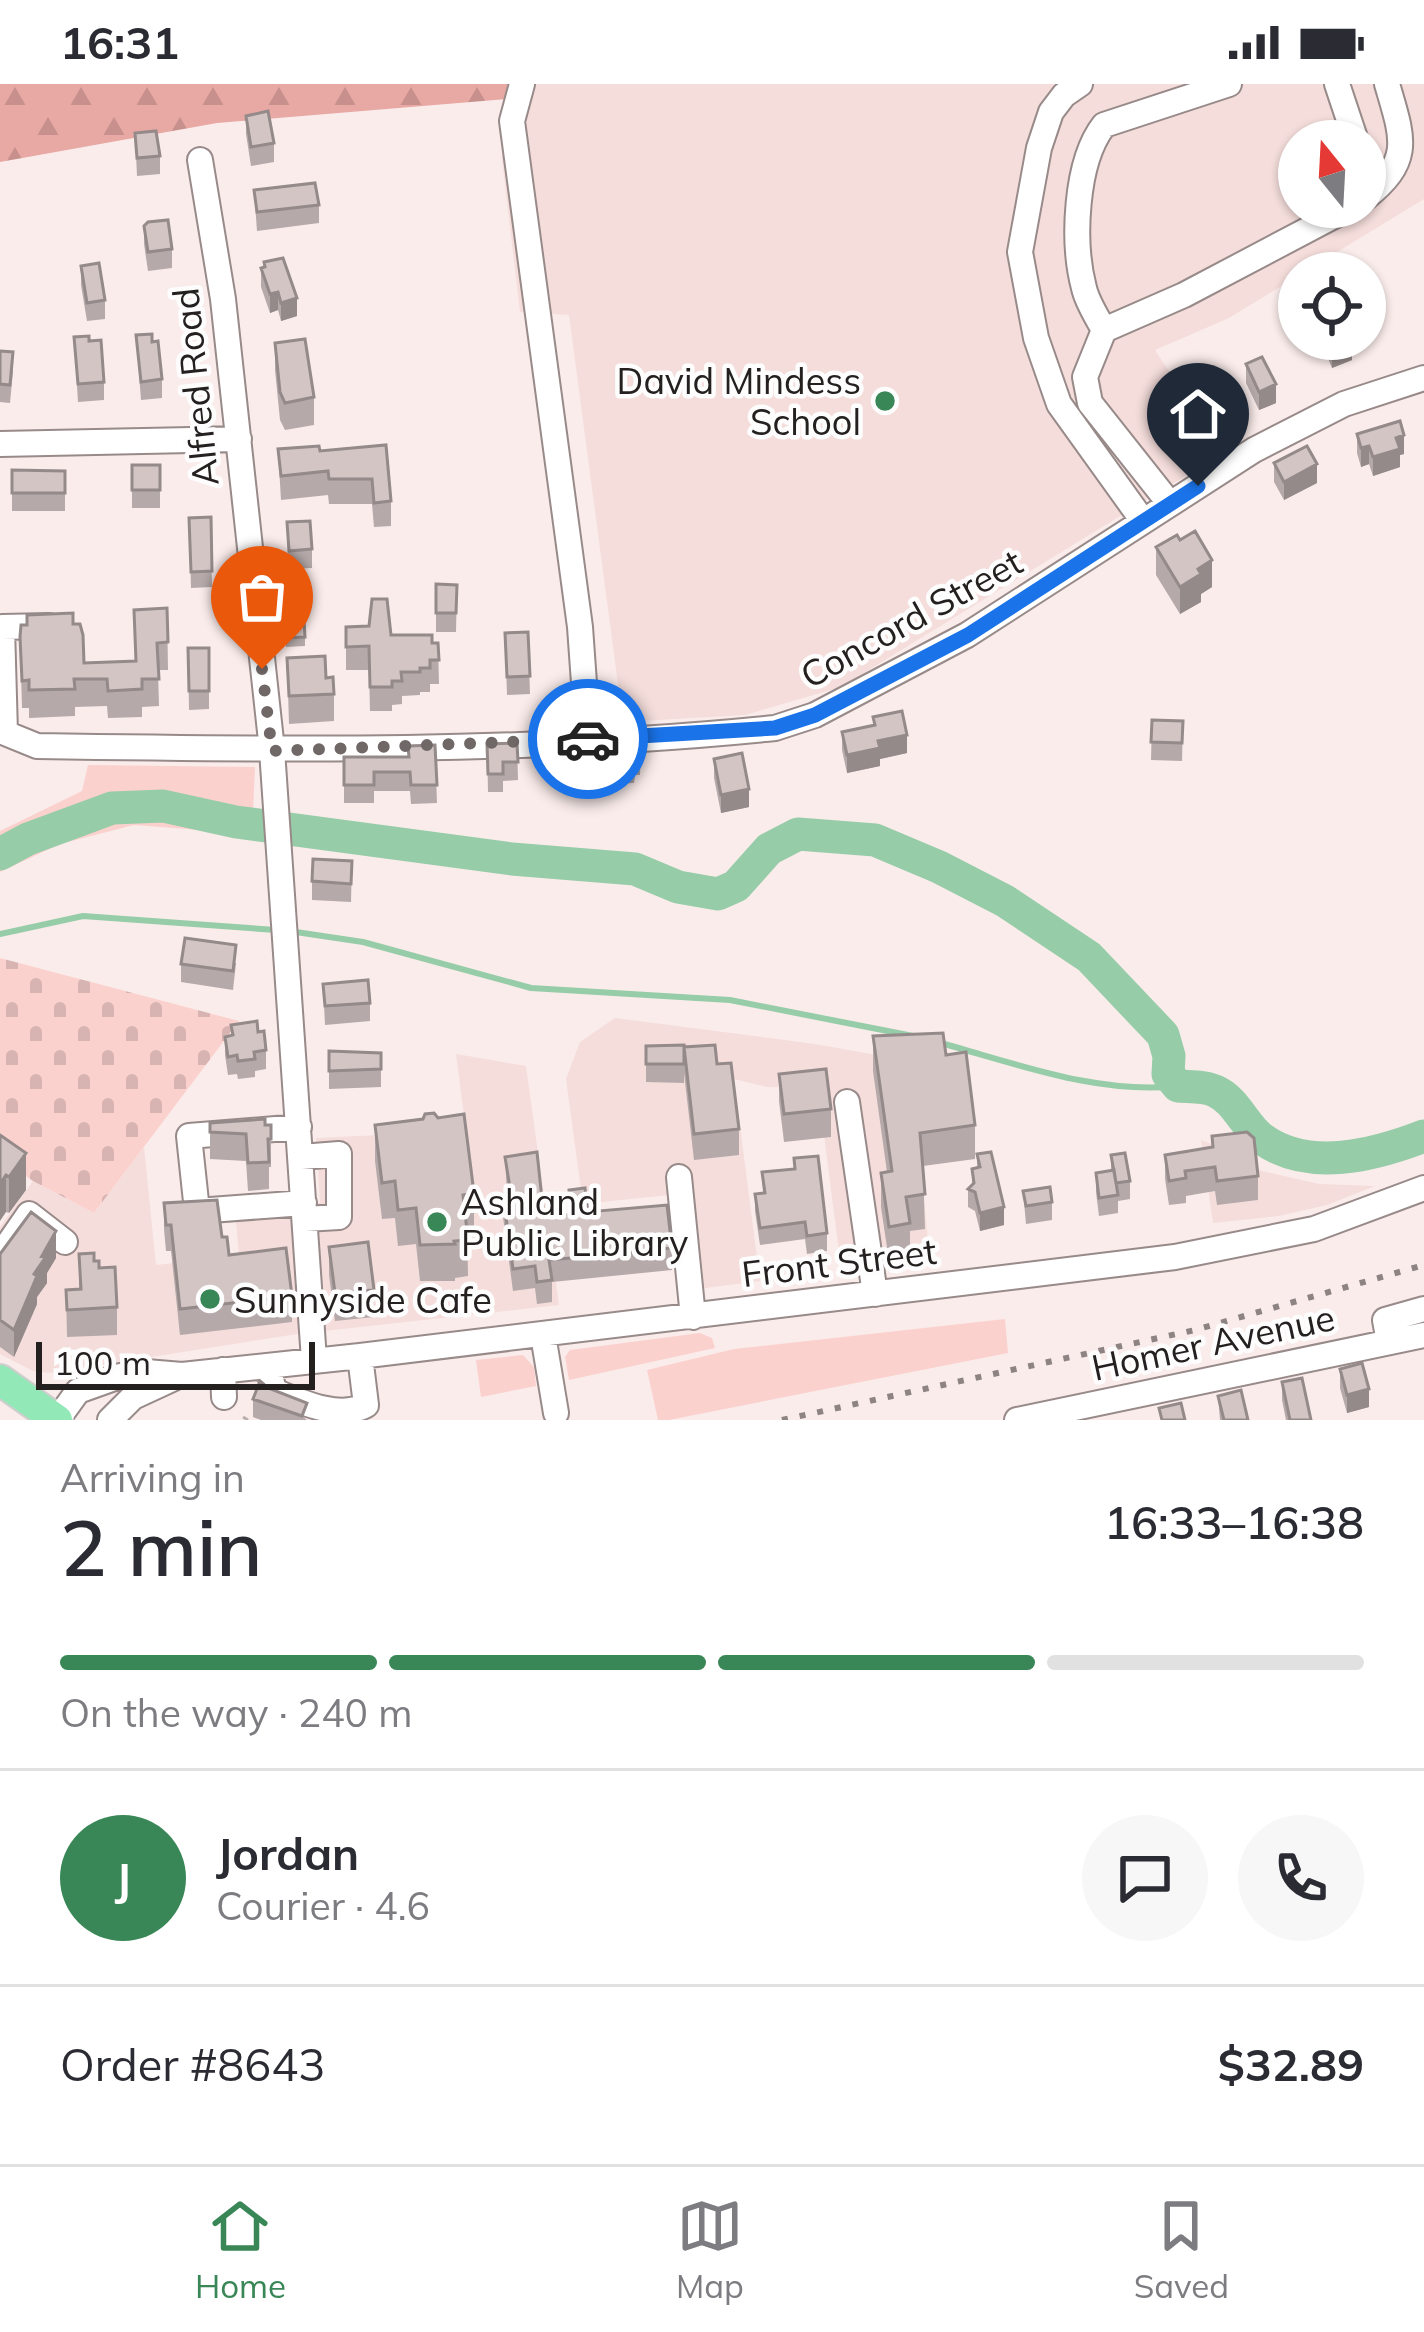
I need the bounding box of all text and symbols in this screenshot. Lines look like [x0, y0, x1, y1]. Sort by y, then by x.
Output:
text: 16:31 [60, 14, 179, 70]
north arrow [1278, 120, 1386, 228]
map controls [1278, 120, 1386, 360]
button: locate [1278, 252, 1386, 360]
street label: Alfred Road [162, 286, 228, 488]
place label: David Mindess School [617, 358, 861, 444]
pin [1147, 363, 1249, 486]
icon: home [1165, 381, 1231, 447]
marker: David Mindess School [872, 388, 898, 414]
street label: Concord Street [792, 539, 1030, 697]
pin [211, 546, 313, 669]
icon: bag [229, 564, 295, 630]
courier [528, 679, 648, 799]
icon: car [555, 706, 621, 772]
place label: Ashland Public Library [461, 1179, 688, 1265]
marker: Ashland Public Library [424, 1209, 450, 1235]
street label: Front Street [739, 1228, 939, 1296]
place label: Sunnyside Cafe [234, 1277, 492, 1322]
marker: Sunnyside Cafe [197, 1286, 223, 1312]
street label: Homer Avenue [1087, 1294, 1339, 1390]
scale bar [36, 1336, 315, 1389]
text: 100 m [54, 1342, 151, 1383]
text: Arriving in [60, 1453, 245, 1502]
text: 16:33–16:38 [1104, 1494, 1364, 1550]
text: 2 min [60, 1498, 263, 1596]
text: On the way · 240 m [60, 1688, 412, 1737]
button: chat [1082, 1815, 1208, 1941]
button: phone [1238, 1815, 1364, 1941]
text: Jordan [216, 1825, 359, 1881]
text: J [115, 1850, 131, 1906]
text: Courier · 4.6 [216, 1881, 430, 1930]
text: Order #8643 [60, 2036, 325, 2092]
text: $32.89 [1218, 2036, 1364, 2092]
tab: Home [195, 2193, 286, 2306]
tab: Map [676, 2193, 744, 2306]
tab: Saved [1134, 2193, 1229, 2306]

